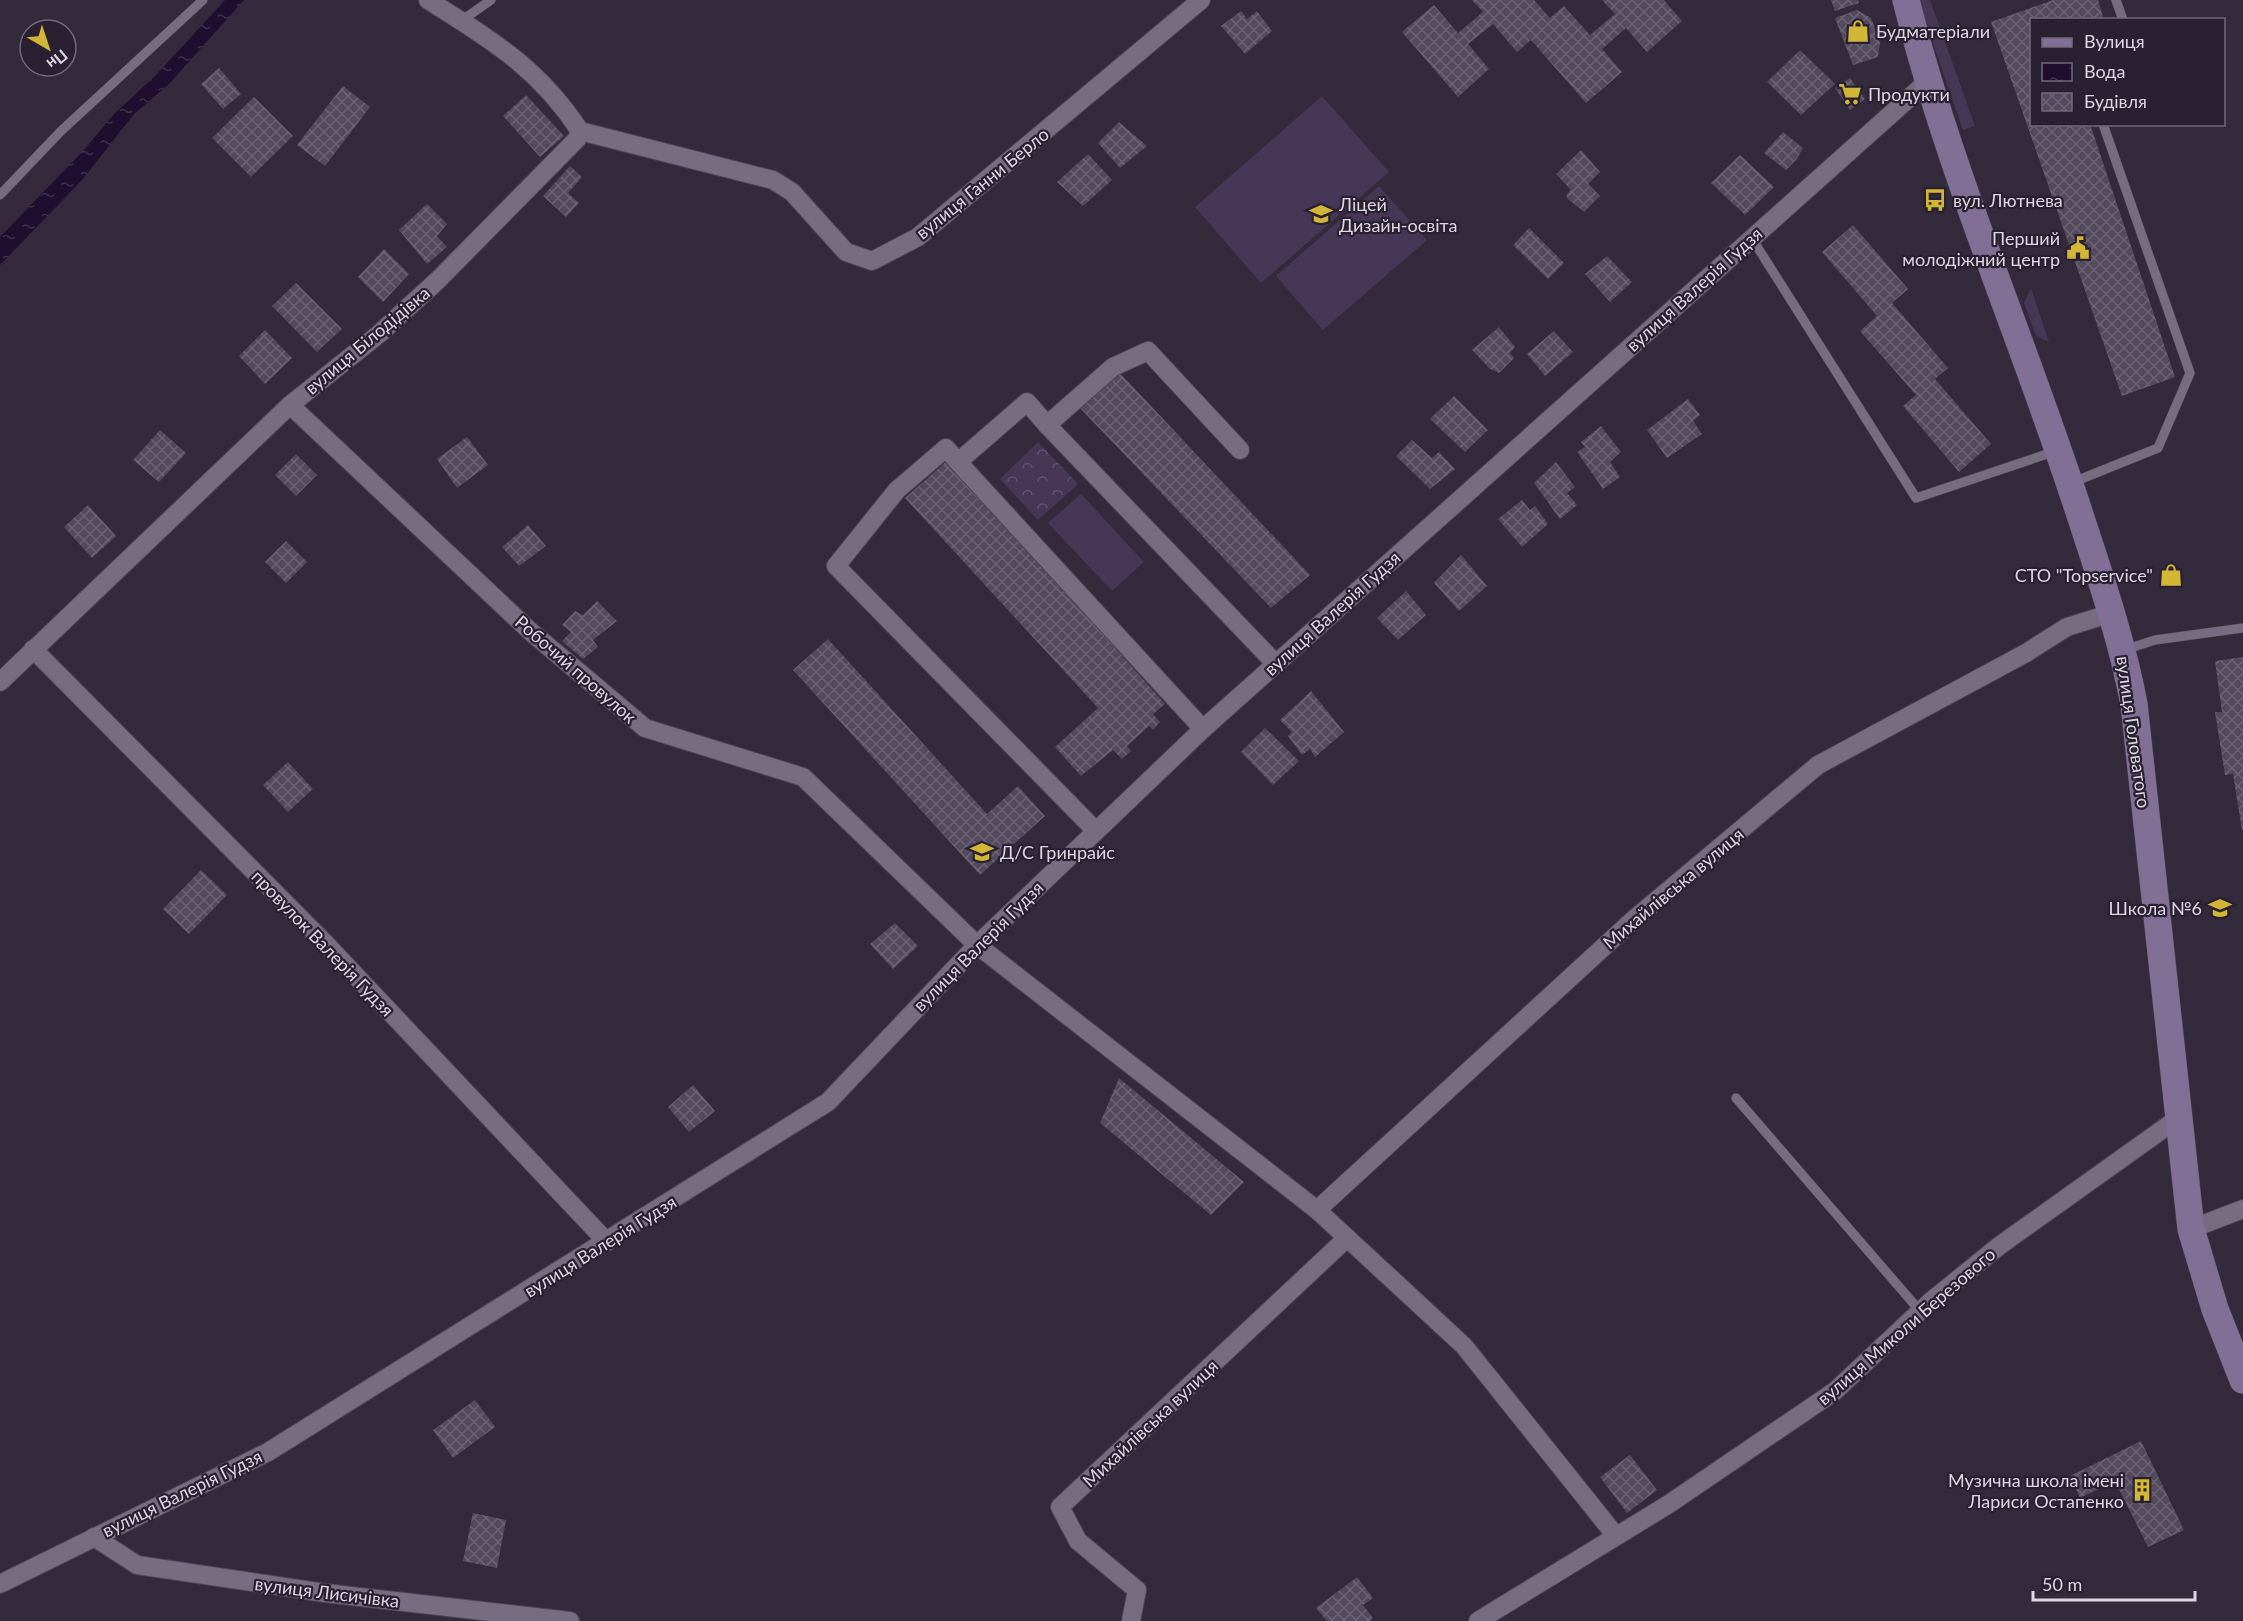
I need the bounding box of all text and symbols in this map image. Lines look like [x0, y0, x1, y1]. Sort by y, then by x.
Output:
north arrow [18, 18, 78, 78]
shop icon: Будматеріали [1845, 18, 1871, 44]
legend [2030, 18, 2225, 126]
place label: Будматеріали [1876, 20, 1990, 42]
text: Вулиця [2084, 30, 2145, 52]
text: Пн [44, 46, 72, 74]
text: Вода [2084, 60, 2125, 82]
supermarket icon: Продукти [1837, 81, 1863, 107]
place label: Продукти [1868, 83, 1950, 105]
text: Будівля [2084, 90, 2147, 112]
street label: вулиця Ганни Берло [911, 123, 1053, 243]
bus stop icon: вул. Лютнева [1922, 187, 1948, 213]
place label: вул. Лютнева [1953, 189, 2063, 211]
place label: Ліцей Дизайн-освіта [1338, 193, 1458, 236]
school or university icon: Ліцей Дизайн-освіта [1308, 201, 1334, 227]
street label: вулиця Валерія Гудзя [1622, 222, 1766, 356]
place label: Перший молодіжний центр [1902, 227, 2060, 270]
public building icon: Перший молодіжний центр [2065, 235, 2091, 261]
street label: вулиця Білодідівка [300, 281, 434, 399]
street label: вулиця Валерія Гудзя [1260, 546, 1404, 680]
shop icon: СТО "Topservice" [2158, 562, 2184, 588]
place label: СТО "Topservice" [2015, 564, 2153, 586]
street label: Робочий провулок [511, 610, 642, 728]
street label: вулиця Головатого [2112, 654, 2156, 810]
street label: Михайлівська вулиця [1598, 823, 1748, 953]
school or university icon: Д/С Гринрайс [969, 839, 995, 865]
place label: Д/С Гринрайс [1000, 841, 1115, 863]
street label: провулок Валерія Гудзя [247, 865, 399, 1021]
street label: вулиця Валерія Гудзя [908, 876, 1048, 1016]
school or university icon: Школа №6 [2207, 895, 2233, 921]
place label: Школа №6 [2109, 897, 2202, 919]
street label: вулиця Валерія Гудзя [520, 1190, 680, 1302]
street label: вулиця Миколи Березового [1813, 1243, 1999, 1409]
street label: Михайлівська вулиця [1078, 1355, 1222, 1491]
street label: вулиця Валерія Гудзя [98, 1445, 266, 1541]
place label: Музична школа імені Лариси Остапенко [1948, 1469, 2124, 1512]
building icon: Музична школа імені Лариси Остапенко [2129, 1477, 2155, 1503]
scale bar [2033, 1564, 2195, 1602]
street label: вулиця Лисичівка [253, 1572, 401, 1612]
text: 50 m [2042, 1573, 2082, 1595]

